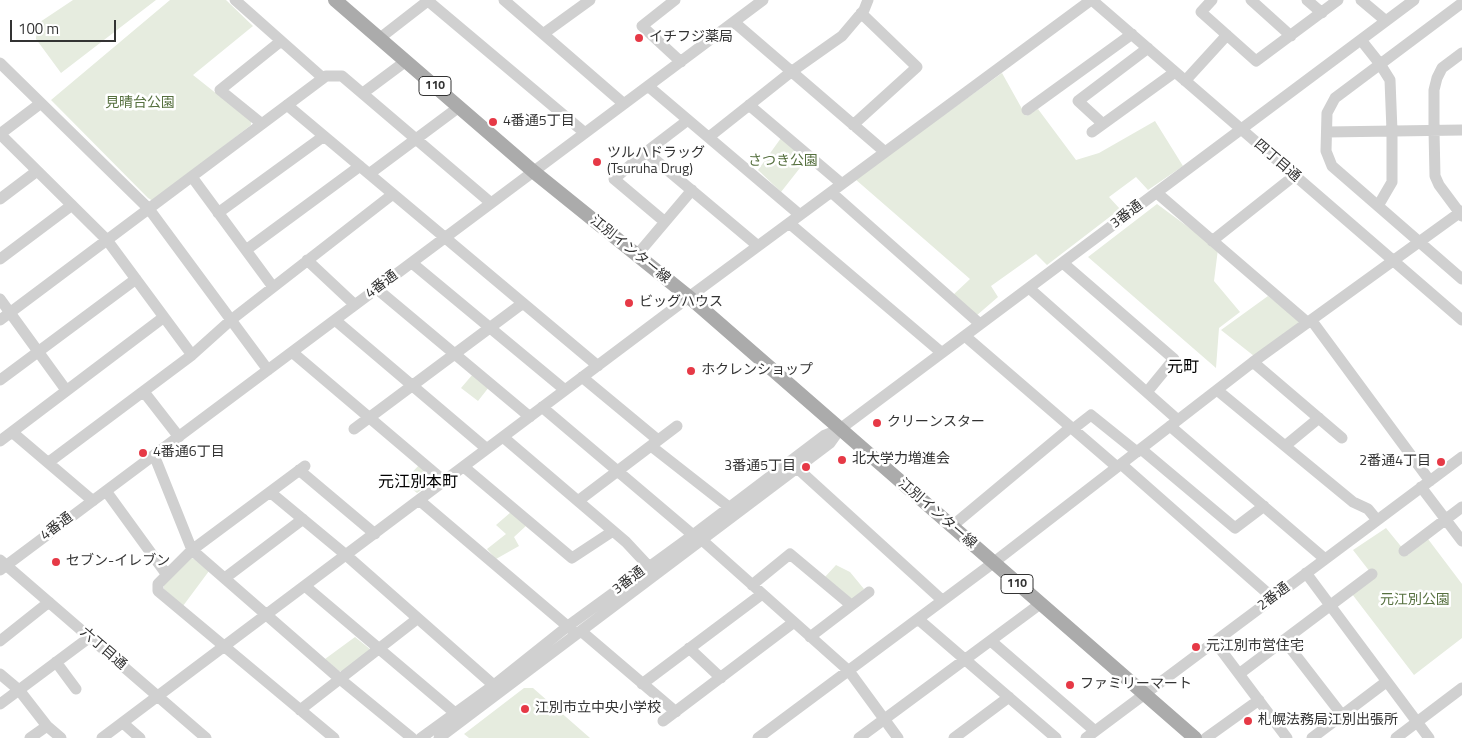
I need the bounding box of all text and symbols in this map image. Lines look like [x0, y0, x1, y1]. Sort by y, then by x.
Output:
scale bar [12, 10, 119, 42]
text: 100 m [18, 17, 59, 40]
place label: イチフジ薬局 [649, 30, 733, 46]
marker: イチフジ薬局 [633, 32, 645, 44]
road number: 110 [419, 76, 451, 95]
park label: 見晴台公園 [105, 96, 175, 112]
place label: 4番通5丁目 [503, 114, 575, 130]
marker: 4番通5丁目 [487, 116, 499, 128]
street label: 四丁目通 [1250, 136, 1304, 186]
place label: ツルハドラッグ (Tsuruha Drug) [607, 146, 705, 178]
park label: さつき公園 [748, 154, 818, 170]
marker: ツルハドラッグ (Tsuruha Drug) [591, 156, 603, 168]
street label: 3番通 [1108, 198, 1146, 232]
street label: 江別インター線 [587, 213, 673, 287]
street label: 4番通 [363, 268, 401, 302]
place label: ビッグハウス [639, 295, 723, 311]
marker: ビッグハウス [623, 297, 635, 309]
district label: 元町 [1167, 358, 1199, 378]
place label: ホクレンショップ [701, 363, 813, 379]
marker: ホクレンショップ [685, 365, 697, 377]
place label: クリーンスター [887, 415, 985, 431]
marker: クリーンスター [871, 417, 883, 429]
place label: 4番通6丁目 [153, 445, 225, 461]
marker: 4番通6丁目 [137, 447, 149, 459]
place label: 北大学力増進会 [852, 452, 950, 468]
marker: 北大学力増進会 [836, 454, 848, 466]
place label: 2番通4丁目 [1359, 454, 1431, 470]
marker: 2番通4丁目 [1435, 456, 1447, 468]
place label: 3番通5丁目 [724, 459, 796, 475]
marker: 3番通5丁目 [800, 461, 812, 473]
district label: 元江別本町 [378, 473, 458, 493]
street label: 江別インター線 [895, 476, 979, 552]
street label: 4番通 [38, 510, 76, 544]
place label: セブン-イレブン [66, 554, 170, 570]
marker: セブン-イレブン [50, 556, 62, 568]
street label: 3番通 [610, 564, 648, 598]
road number: 110 [1001, 574, 1033, 594]
street label: 2番通 [1255, 580, 1293, 614]
park label: 元江別公園 [1380, 593, 1450, 609]
street label: 六丁目通 [76, 624, 130, 674]
place label: 元江別市営住宅 [1206, 639, 1304, 655]
marker: 元江別市営住宅 [1190, 641, 1202, 653]
place label: ファミリーマート [1080, 677, 1192, 693]
marker: ファミリーマート [1064, 679, 1076, 691]
place label: 江別市立中央小学校 [535, 701, 661, 717]
marker: 江別市立中央小学校 [519, 703, 531, 715]
place label: 札幌法務局江別出張所 [1258, 713, 1398, 729]
marker: 札幌法務局江別出張所 [1242, 715, 1254, 727]

